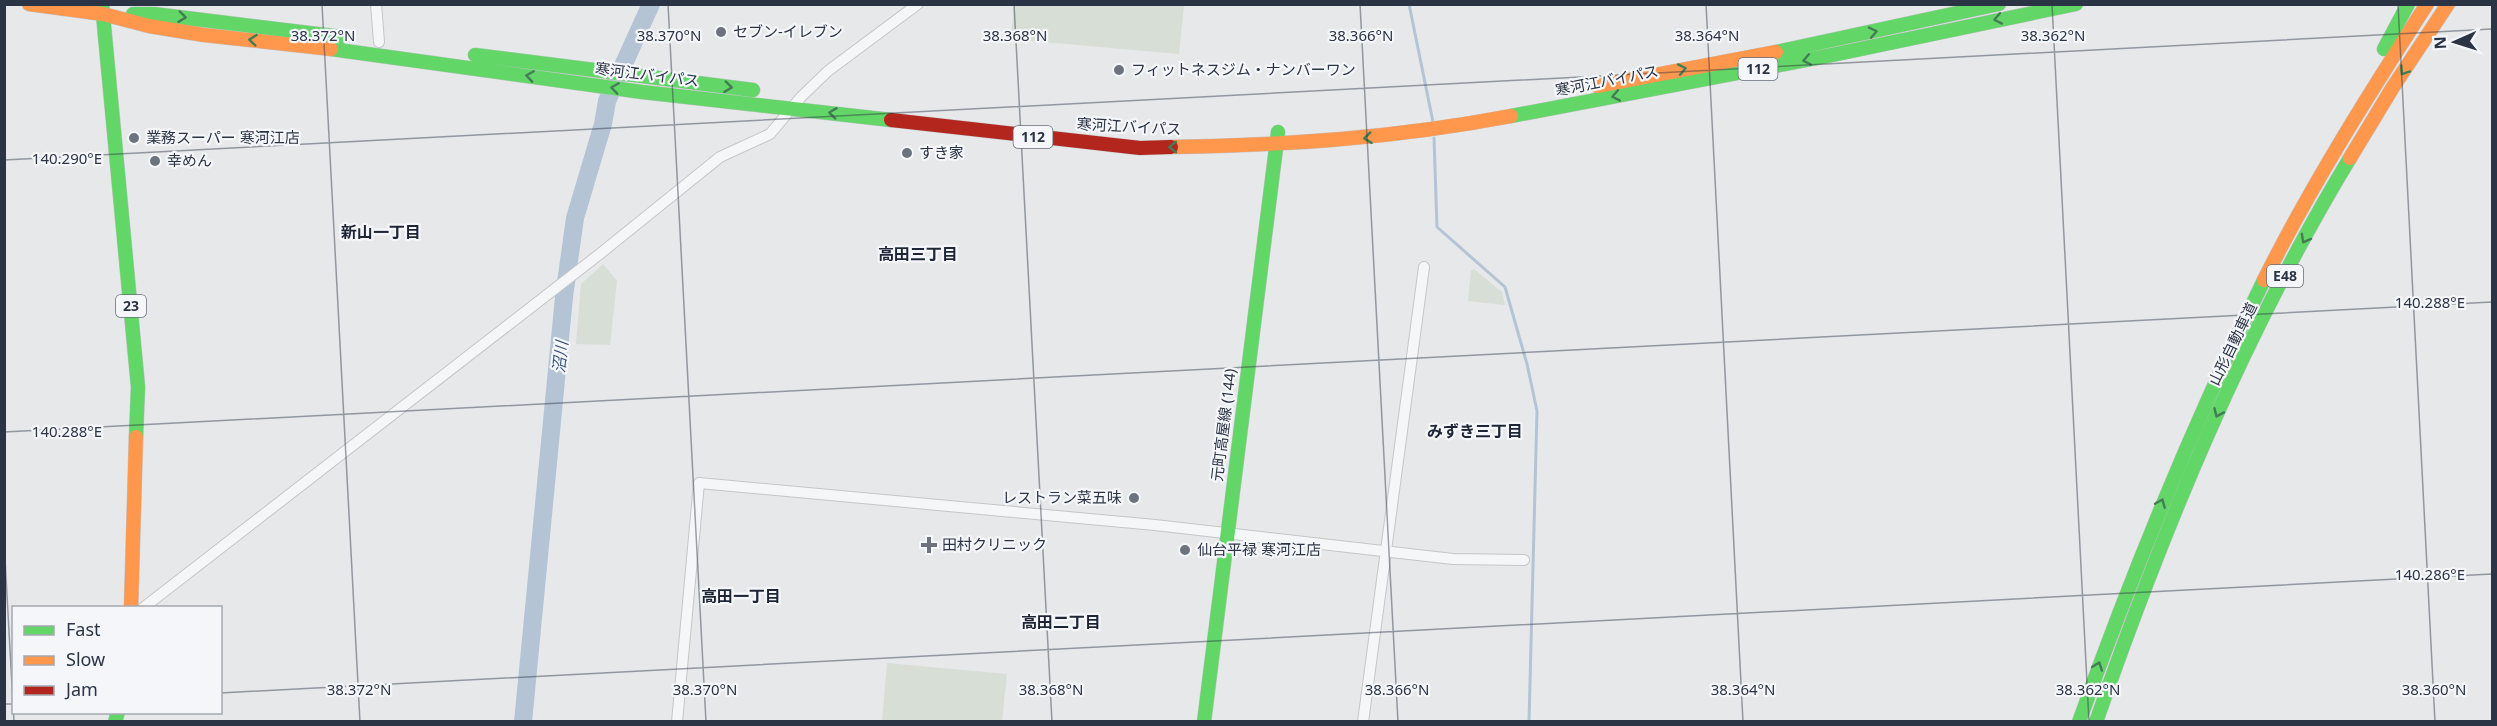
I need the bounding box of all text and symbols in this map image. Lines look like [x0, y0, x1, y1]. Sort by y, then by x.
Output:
one-way arrow [178, 10, 187, 23]
one-way arrow [1993, 12, 2003, 25]
north arrow [2425, 12, 2485, 72]
place label: セブン-イレブン [733, 21, 843, 41]
text: 38.372°N [291, 25, 355, 45]
text: 38.370°N [637, 25, 701, 45]
marker: セブン-イレブン [714, 25, 728, 39]
text: 38.368°N [983, 25, 1047, 45]
text: 38.366°N [1329, 25, 1393, 45]
text: 38.364°N [1675, 25, 1739, 45]
text: 38.362°N [2021, 25, 2085, 45]
one-way arrow [1868, 26, 1878, 39]
one-way arrow [249, 34, 258, 47]
text: N [2429, 36, 2451, 50]
one-way arrow [1802, 53, 1812, 65]
street label: 寒河江バイパス [594, 58, 700, 90]
road number: 112 [1738, 58, 1778, 80]
place label: フィットネスジム・ナンバーワン [1131, 59, 1356, 79]
street label: 寒河江バイパス [1554, 60, 1660, 100]
marker: フィットネスジム・ナンバーワン [1112, 63, 1126, 77]
one-way arrow [1677, 63, 1687, 76]
one-way arrow [2400, 64, 2411, 75]
one-way arrow [525, 71, 535, 83]
one-way arrow [723, 81, 733, 93]
one-way arrow [610, 83, 619, 95]
one-way arrow [1611, 89, 1621, 102]
one-way arrow [829, 107, 838, 119]
street label: 寒河江バイパス [1076, 113, 1182, 139]
road number: 112 [1014, 126, 1052, 148]
place label: 業務スーパー 寒河江店 [146, 127, 300, 147]
marker: 業務スーパー 寒河江店 [127, 131, 141, 145]
one-way arrow [1364, 131, 1373, 144]
one-way arrow [1169, 141, 1178, 153]
place label: すき家 [919, 142, 964, 162]
marker: すき家 [900, 146, 914, 160]
text: 140.290°E [32, 148, 102, 168]
place label: 幸めん [167, 150, 212, 170]
marker: 幸めん [148, 154, 162, 168]
district label: 新山一丁目 [341, 221, 421, 243]
one-way arrow [2301, 232, 2312, 243]
district label: 高田三丁目 [878, 243, 958, 265]
road number: E48 [2267, 265, 2303, 287]
text: 140.288°E [2395, 292, 2465, 312]
road number: 23 [116, 295, 146, 317]
street label: 山形自動車道 [2203, 299, 2261, 388]
water label: 沼川 [547, 338, 573, 374]
street label: 元町高屋線 (144) [1206, 367, 1240, 483]
one-way arrow [2213, 406, 2225, 417]
district label: みずき三丁目 [1427, 420, 1523, 442]
text: 140.288°E [32, 421, 102, 441]
place label: レストラン菜五味 [1002, 487, 1122, 507]
marker: レストラン菜五味 [1127, 491, 1141, 505]
one-way arrow [2154, 498, 2166, 509]
place label: 田村クリニック [942, 534, 1047, 554]
marker: 田村クリニック [920, 536, 938, 554]
place label: 仙台平禄 寒河江店 [1197, 539, 1321, 559]
marker: 仙台平禄 寒河江店 [1178, 543, 1192, 557]
text: 140.286°E [2395, 564, 2465, 584]
district label: 高田一丁目 [701, 585, 781, 607]
legend [12, 606, 222, 714]
district label: 高田二丁目 [1021, 611, 1101, 633]
text: Fast [66, 617, 101, 641]
text: Slow [66, 647, 105, 671]
one-way arrow [2091, 661, 2104, 672]
text: Jam [64, 677, 98, 701]
text: 38.372°N [327, 679, 391, 699]
text: 38.370°N [673, 679, 737, 699]
text: 38.368°N [1019, 679, 1083, 699]
text: 38.366°N [1365, 679, 1429, 699]
text: 38.364°N [1711, 679, 1775, 699]
text: 38.362°N [2056, 679, 2120, 699]
text: 38.360°N [2402, 679, 2466, 699]

